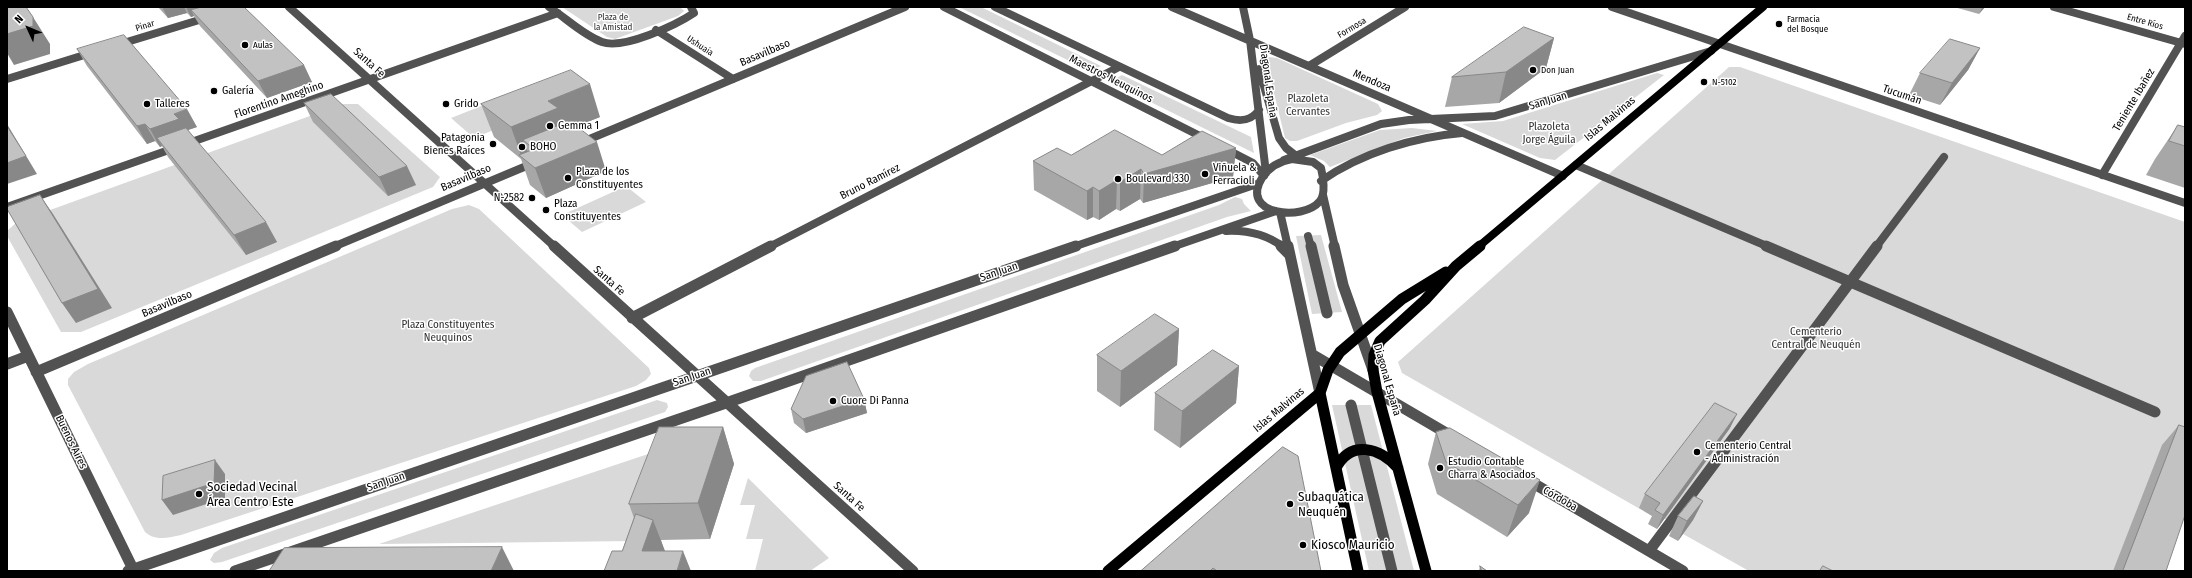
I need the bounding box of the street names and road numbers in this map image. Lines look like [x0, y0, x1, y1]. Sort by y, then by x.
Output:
street label: Entre Ríos [2126, 12, 2164, 32]
street label: Formosa [1336, 15, 1368, 41]
street label: Pinar [134, 18, 156, 34]
street label: Ushuaia [685, 33, 715, 59]
street label: Basavilbaso [738, 37, 792, 69]
street label: Diagonal España [1256, 43, 1280, 119]
street label: Santa Fe [350, 45, 388, 81]
street label: Maestros Neuquinos [1067, 52, 1155, 106]
street label: Teniente Ibañez [2110, 66, 2158, 134]
street label: Mendoza [1351, 67, 1393, 95]
street label: Florentino Ameghino [233, 79, 325, 121]
street label: Tucumán [1881, 82, 1923, 108]
street label: San Juan [1527, 89, 1569, 113]
street label: Islas Malvinas [1582, 94, 1638, 144]
street label: Bruno Ramírez [838, 161, 902, 203]
street label: Basavilbaso [439, 162, 493, 194]
street label: San Juan [978, 259, 1020, 285]
street label: Santa Fe [590, 263, 628, 299]
street label: Basavilbaso [140, 288, 194, 320]
street label: Diagonal España [1370, 343, 1404, 417]
street label: San Juan [671, 364, 713, 390]
street label: Islas Malvinas [1251, 385, 1307, 435]
street label: Buenos Aires [52, 413, 90, 471]
street label: San Juan [365, 469, 407, 495]
street label: Santa Fe [830, 479, 868, 515]
street label: Córdoba [1540, 484, 1580, 514]

